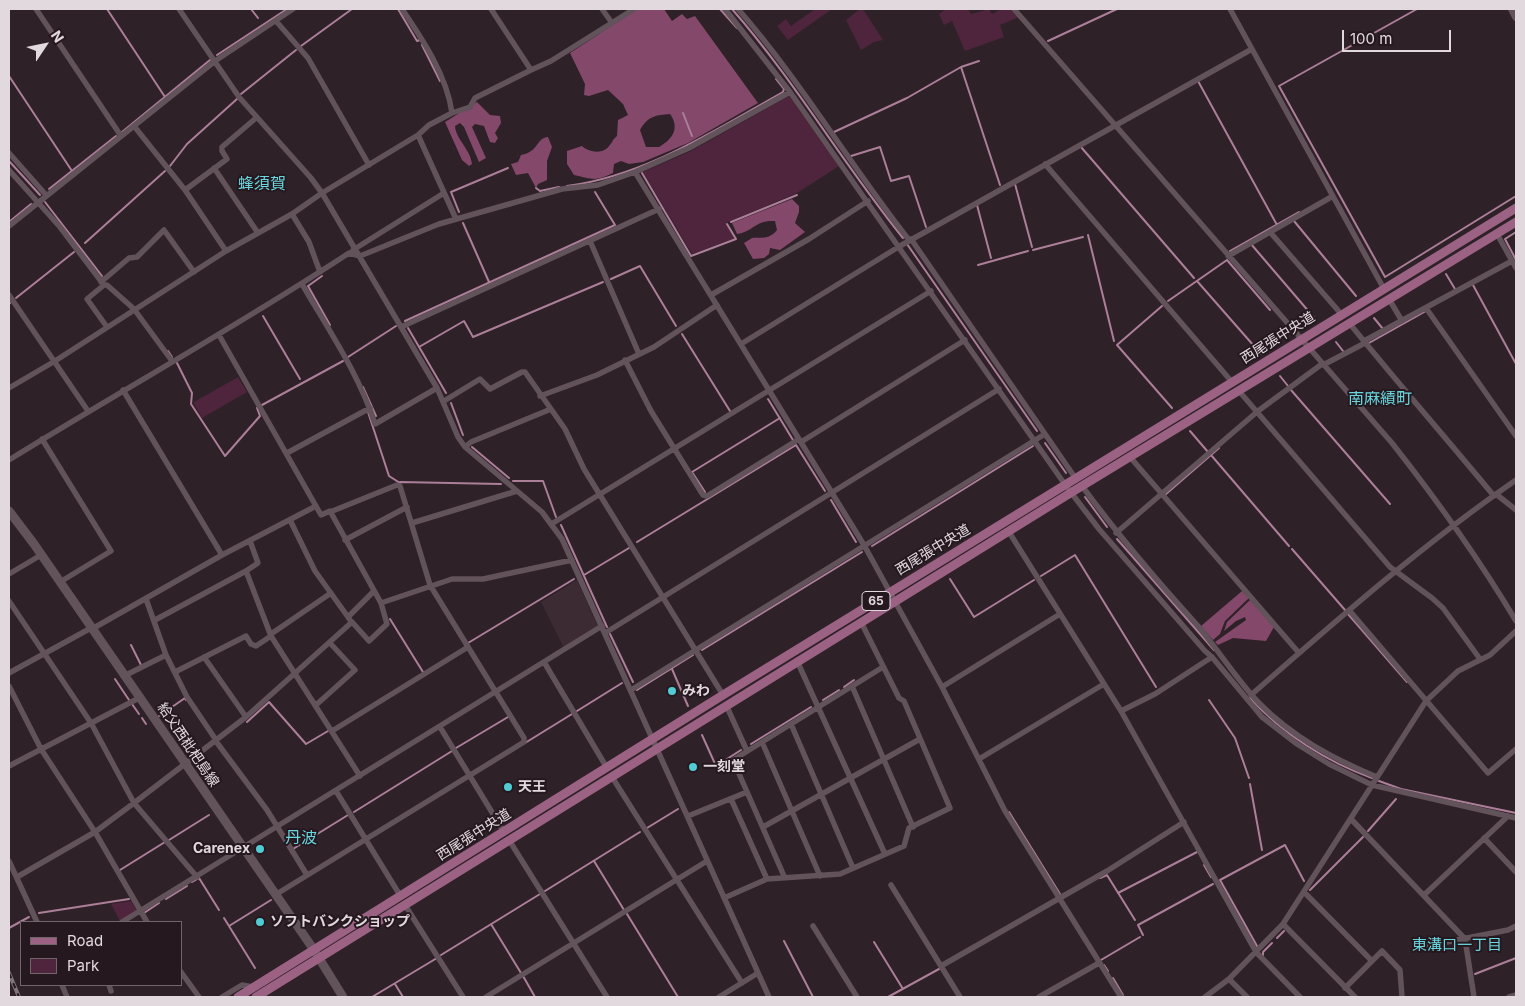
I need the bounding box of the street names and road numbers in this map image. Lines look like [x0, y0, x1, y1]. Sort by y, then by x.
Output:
street label: 西尾張中央道 [1238, 309, 1318, 367]
street label: 西尾張中央道 [893, 521, 973, 579]
road number: 65 [862, 592, 890, 610]
street label: 給父西枇杷島線 [154, 700, 222, 790]
street label: 西尾張中央道 [434, 806, 514, 864]

